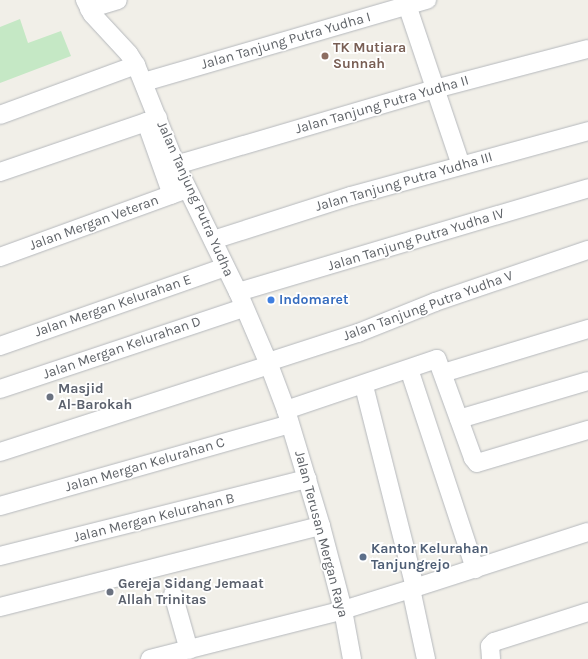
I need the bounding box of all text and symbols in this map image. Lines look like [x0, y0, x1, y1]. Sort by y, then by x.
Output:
street label: Jalan Tanjung Putra Yudha I [199, 9, 373, 73]
place label: TK Mutiara Sunnah [333, 40, 406, 72]
marker: TK Mutiara Sunnah [320, 51, 330, 61]
street label: Jalan Tanjung Putra Yudha II [293, 72, 471, 138]
street label: Jalan Tanjung Putra Yudha [153, 119, 237, 279]
street label: Jalan Tanjung Putra Yudha III [313, 149, 495, 215]
street label: Jalan Mergan Veteran [27, 192, 161, 254]
street label: Jalan Tanjung Putra Yudha IV [326, 205, 506, 275]
street label: Jalan Tanjung Putra Yudha V [341, 267, 515, 345]
street label: Jalan Mergan Kelurahan E [32, 271, 194, 341]
place label: Indomaret [279, 292, 348, 308]
marker: Indomaret [266, 295, 276, 305]
street label: Jalan Mergan Kelurahan D [41, 313, 203, 383]
place label: Masjid Al-Barokah [58, 381, 132, 414]
marker: Masjid Al-Barokah [45, 392, 55, 402]
street label: Jalan Mergan Kelurahan C [63, 434, 227, 496]
street label: Jalan Terusan Mergan Raya [291, 449, 351, 619]
street label: Jalan Mergan Kelurahan B [72, 490, 236, 546]
place label: Kantor Kelurahan Tanjungrejo [371, 541, 488, 574]
marker: Kantor Kelurahan Tanjungrejo [358, 552, 368, 562]
place label: Gereja Sidang Jemaat Allah Trinitas [118, 576, 264, 608]
marker: Gereja Sidang Jemaat Allah Trinitas [105, 587, 115, 597]

